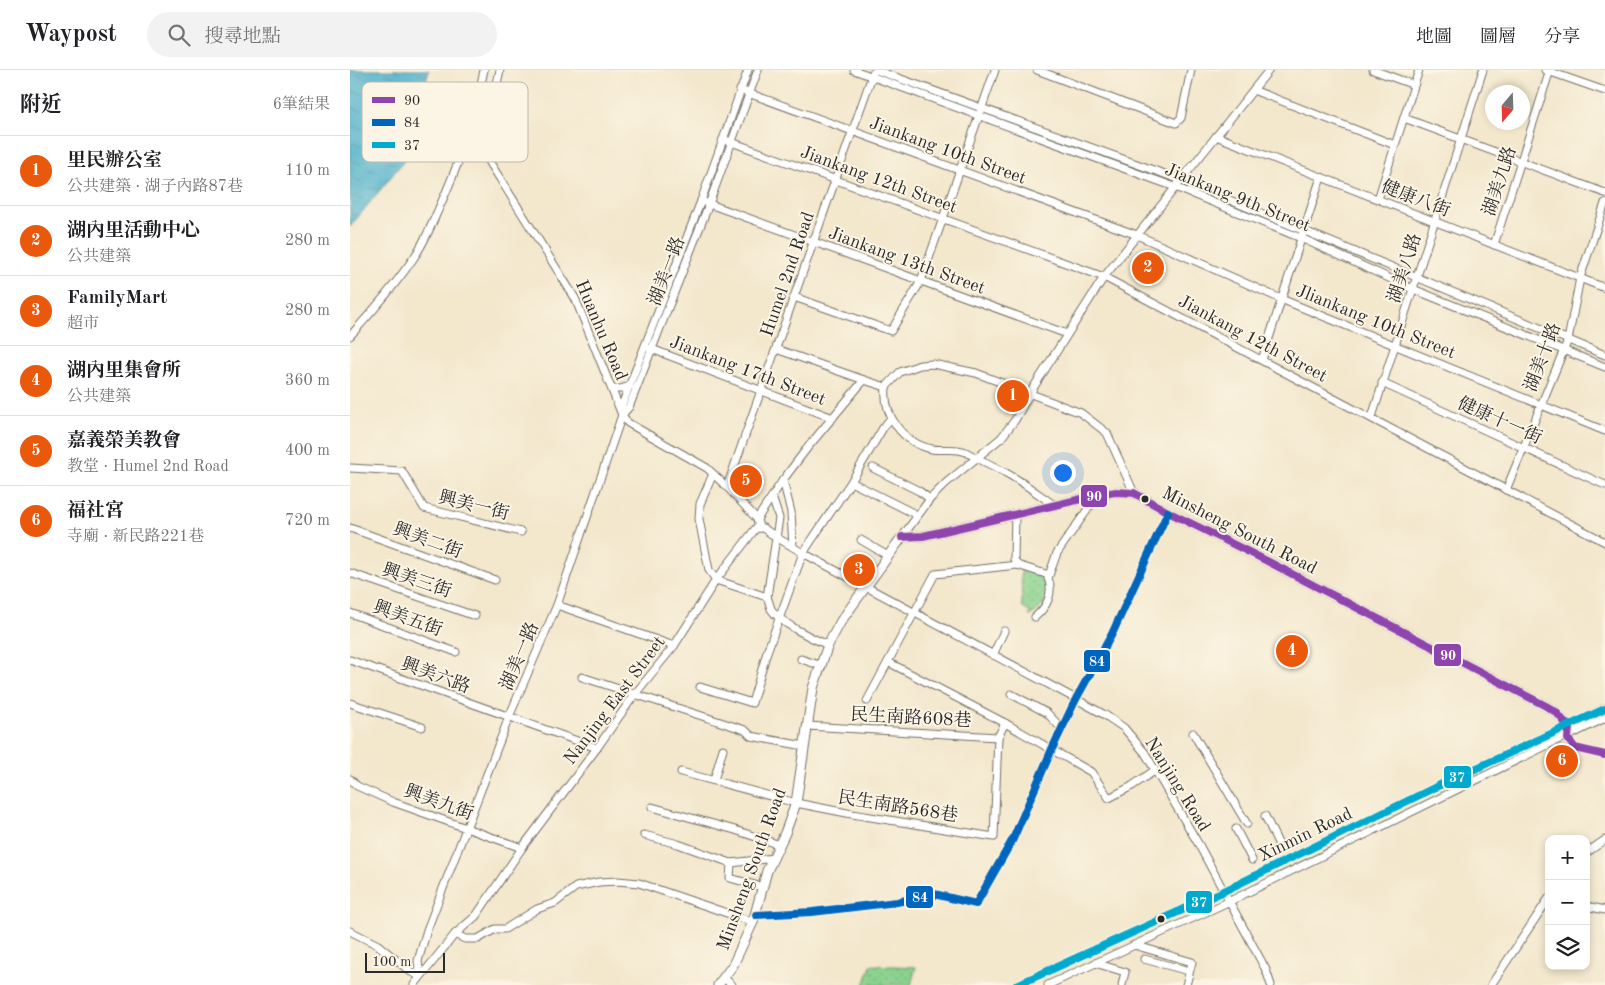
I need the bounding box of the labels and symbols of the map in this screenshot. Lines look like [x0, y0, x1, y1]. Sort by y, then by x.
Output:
legend [362, 82, 528, 162]
north arrow [1485, 85, 1530, 130]
text: 90 [404, 94, 420, 108]
street label: Jiankang 10th Street [867, 114, 1029, 188]
text: 84 [404, 116, 420, 130]
text: 37 [404, 139, 420, 153]
street label: Jiankang 12th Street [798, 143, 960, 217]
street label: 湖美九路 [1478, 144, 1520, 218]
street label: Jiankang 9th Street [1162, 161, 1313, 235]
street label: 健康八街 [1379, 176, 1453, 220]
street label: Humel 2nd Road [758, 209, 818, 339]
street label: Jiankang 13th Street [826, 224, 988, 298]
street label: 湖美八路 [1383, 231, 1425, 305]
street label: 湖美一路 [644, 234, 688, 308]
pin: 2 [1132, 249, 1164, 287]
street label: Huanhu Road [572, 278, 630, 383]
street label: Jliankang 10th Street [1293, 282, 1458, 362]
street label: Jiankang 12th Street [1175, 292, 1330, 386]
street label: 湖美十路 [1520, 320, 1564, 394]
street label: Jiankang 17th Street [667, 333, 828, 409]
pin: 1 [997, 377, 1029, 415]
street label: 健康十一街 [1455, 393, 1545, 447]
your location [1050, 460, 1076, 486]
pin: 5 [730, 462, 762, 500]
line badge: 90 [1080, 484, 1108, 508]
street label: Minsheng South Road [1159, 484, 1320, 578]
street label: 興美一街 [437, 487, 511, 523]
text: 90 [1086, 490, 1102, 504]
unlabelled marker [1140, 494, 1150, 504]
street label: 興美二街 [391, 518, 465, 562]
pin: 3 [843, 551, 875, 589]
street label: 興美三街 [380, 559, 454, 601]
street label: 興美五街 [371, 596, 445, 640]
street label: 湖美一路 [496, 619, 542, 693]
pin: 4 [1276, 632, 1308, 670]
street label: Nanjing East Street [561, 633, 669, 768]
line badge: 90 [1433, 643, 1462, 667]
line badge: 84 [1083, 649, 1111, 673]
text: 90 [1440, 649, 1456, 663]
street label: 興美六路 [399, 653, 473, 697]
text: 84 [1089, 655, 1105, 669]
street label: 民生南路608巷 [850, 704, 972, 730]
street label: Nanjing Road [1141, 734, 1213, 835]
pin: 6 [1546, 742, 1578, 780]
line badge: 37 [1443, 765, 1472, 789]
text: 37 [1449, 771, 1465, 785]
street label: 興美九街 [402, 780, 476, 824]
street label: Minsheng South Road [714, 786, 790, 953]
street label: 民生南路568巷 [837, 787, 959, 825]
street label: Xinmin Road [1256, 804, 1355, 865]
line badge: 84 [905, 885, 934, 909]
line badge: 37 [1185, 890, 1213, 914]
text: 84 [912, 891, 928, 905]
text: 37 [1191, 896, 1207, 910]
unlabelled marker [1156, 914, 1166, 924]
scale bar [365, 950, 445, 973]

